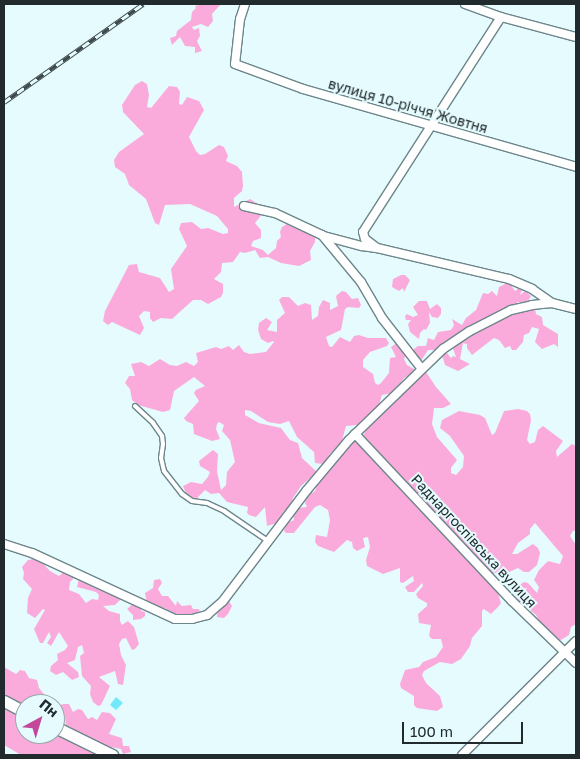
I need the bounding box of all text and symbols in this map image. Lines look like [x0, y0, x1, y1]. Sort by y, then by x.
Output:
street label: вулиця 10-річчя Жовтня [326, 75, 490, 137]
street label: Раднаргоспівська вулиця [408, 471, 540, 611]
north arrow [15, 694, 65, 744]
text: Пн [36, 695, 62, 720]
scale bar [405, 712, 526, 744]
text: 100 m [410, 722, 453, 740]

